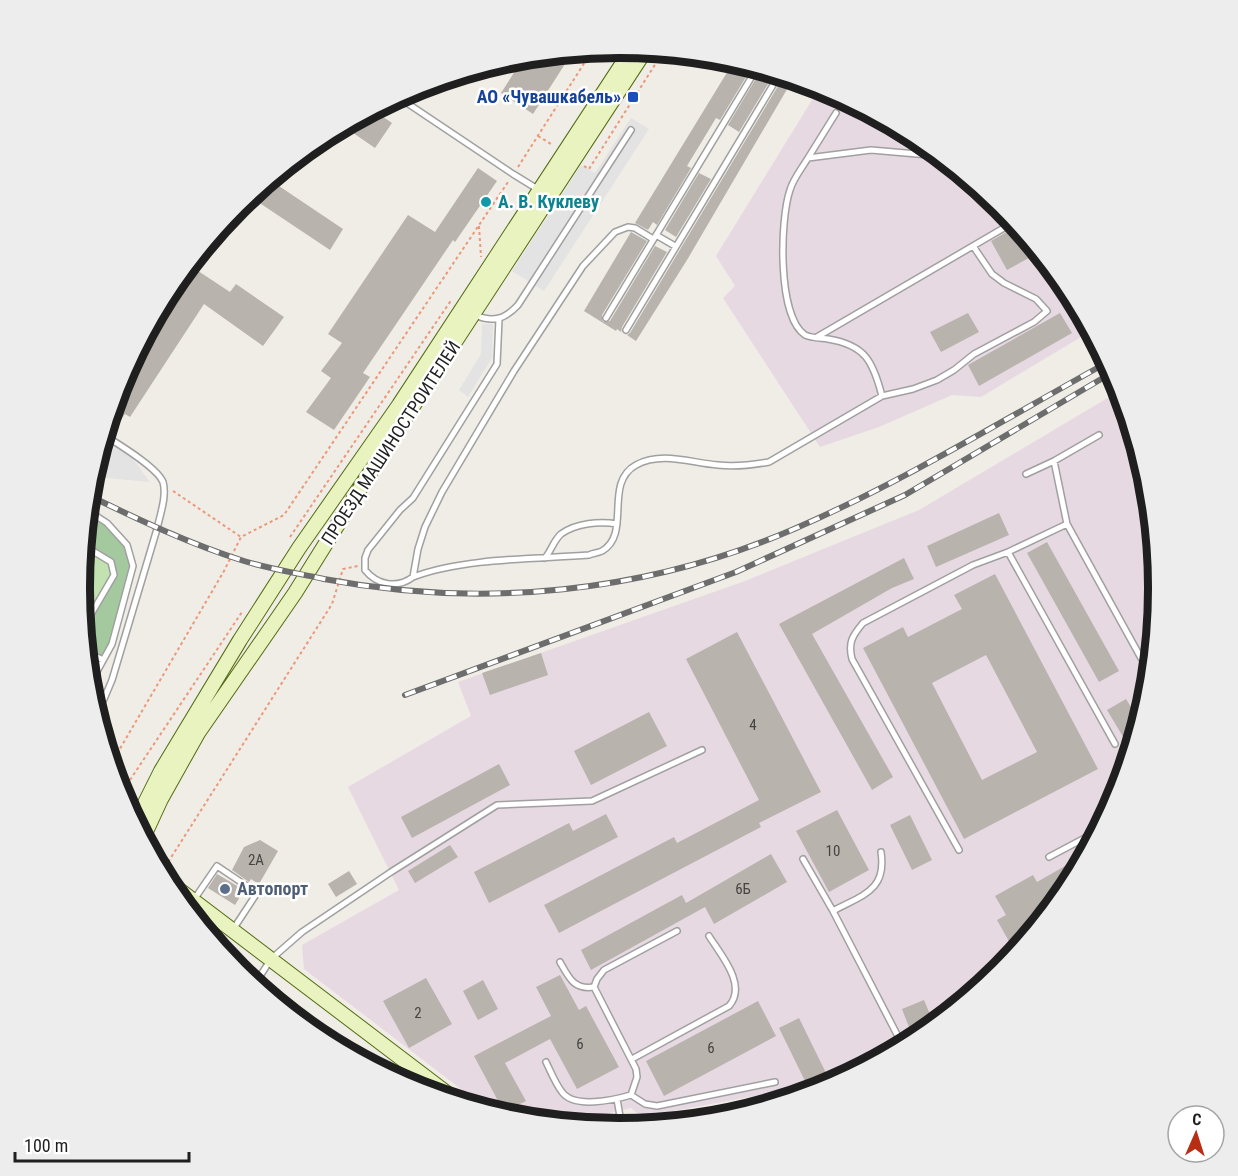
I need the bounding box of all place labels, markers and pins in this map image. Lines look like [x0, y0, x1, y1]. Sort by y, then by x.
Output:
place label: АО «Чувашкабель» [477, 86, 621, 107]
marker: АО «Чувашкабель» [626, 90, 640, 104]
place label: А. В. Куклеву [498, 191, 599, 212]
marker: А. В. Куклеву [479, 195, 493, 209]
place label: Автопорт [237, 878, 308, 899]
marker: Автопорт [218, 882, 232, 896]

